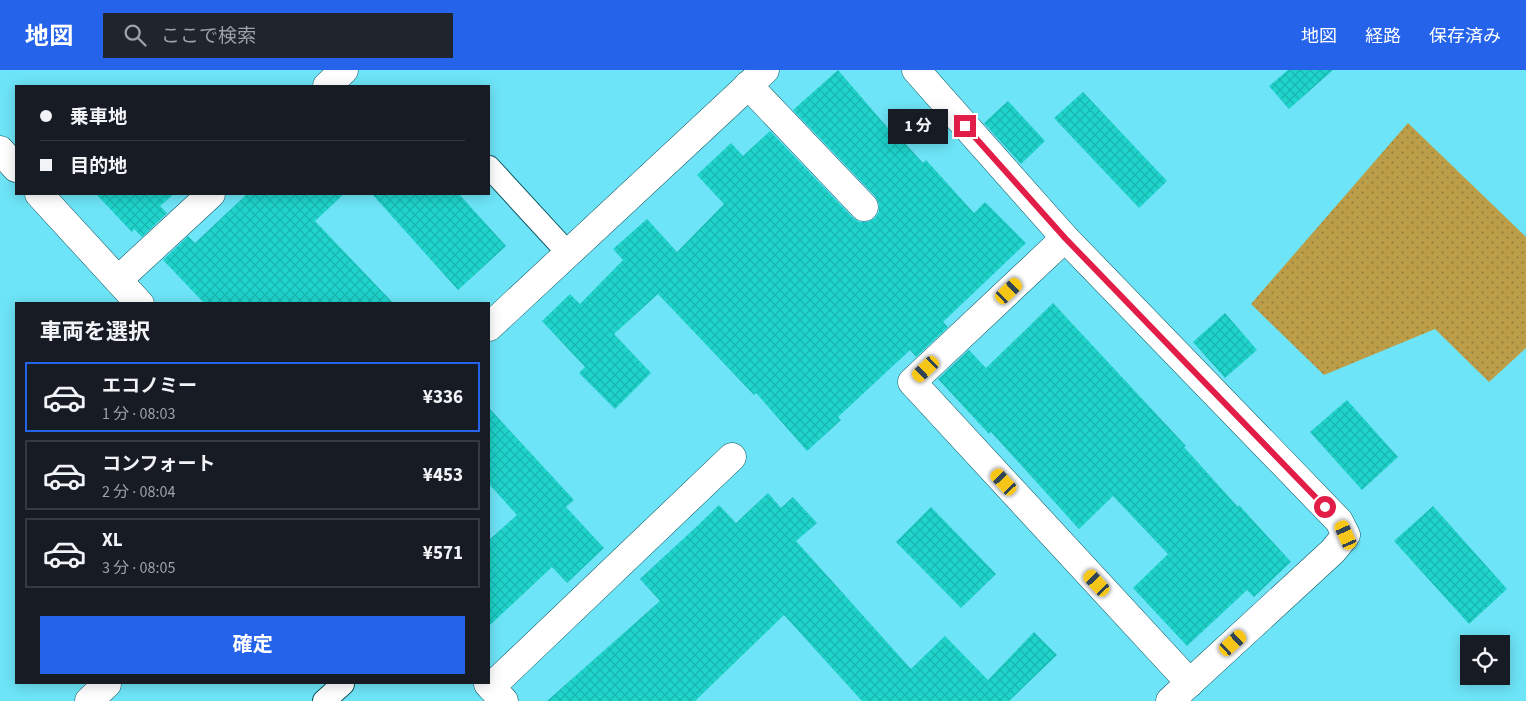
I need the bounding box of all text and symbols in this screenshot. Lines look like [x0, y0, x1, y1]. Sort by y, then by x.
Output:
search box [103, 13, 453, 58]
text: 地図 [25, 19, 73, 54]
icon: search [121, 21, 149, 49]
text: ここで検索 [161, 23, 256, 50]
text: 地図 [1301, 24, 1337, 49]
text: 経路 [1365, 24, 1401, 49]
text: 保存済み [1429, 24, 1501, 49]
text: 乗車地 [70, 104, 127, 131]
callout: 1 分 [888, 108, 948, 144]
text: 1 分 [904, 115, 932, 137]
route end [954, 115, 976, 137]
text: 目的地 [70, 153, 127, 180]
car [992, 275, 1025, 307]
text: 車両を選択 [40, 316, 150, 348]
car [909, 353, 942, 385]
text: エコノミー [102, 373, 197, 400]
icon: car [42, 375, 87, 420]
text: ¥336 [423, 384, 463, 411]
text: 1 分 · 08:03 [102, 403, 175, 425]
text: コンフォート [102, 451, 215, 478]
icon: car [42, 453, 87, 498]
text: ¥453 [423, 462, 463, 489]
car [988, 466, 1019, 498]
text: 2 分 · 08:04 [102, 481, 175, 503]
route start [1314, 496, 1336, 518]
car [1333, 518, 1358, 552]
text: XL [102, 527, 123, 554]
icon: car [42, 531, 87, 576]
text: ¥571 [423, 540, 463, 567]
text: 3 分 · 08:05 [102, 557, 175, 579]
car [1081, 567, 1112, 599]
button: 確定 [40, 616, 465, 674]
car [1216, 627, 1249, 659]
map controls [1460, 635, 1510, 685]
button: locate [1460, 635, 1510, 685]

